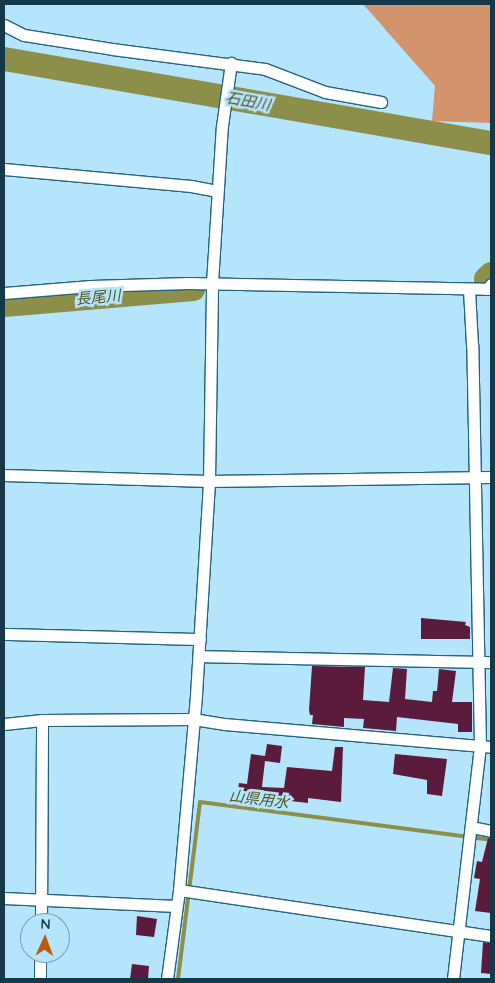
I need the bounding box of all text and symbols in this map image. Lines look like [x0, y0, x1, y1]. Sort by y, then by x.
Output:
water label: 石田川 [224, 88, 272, 114]
water label: 長尾川 [75, 286, 121, 308]
water label: 山県用水 [228, 786, 290, 812]
north arrow [20, 913, 70, 963]
text: N [40, 915, 51, 933]

